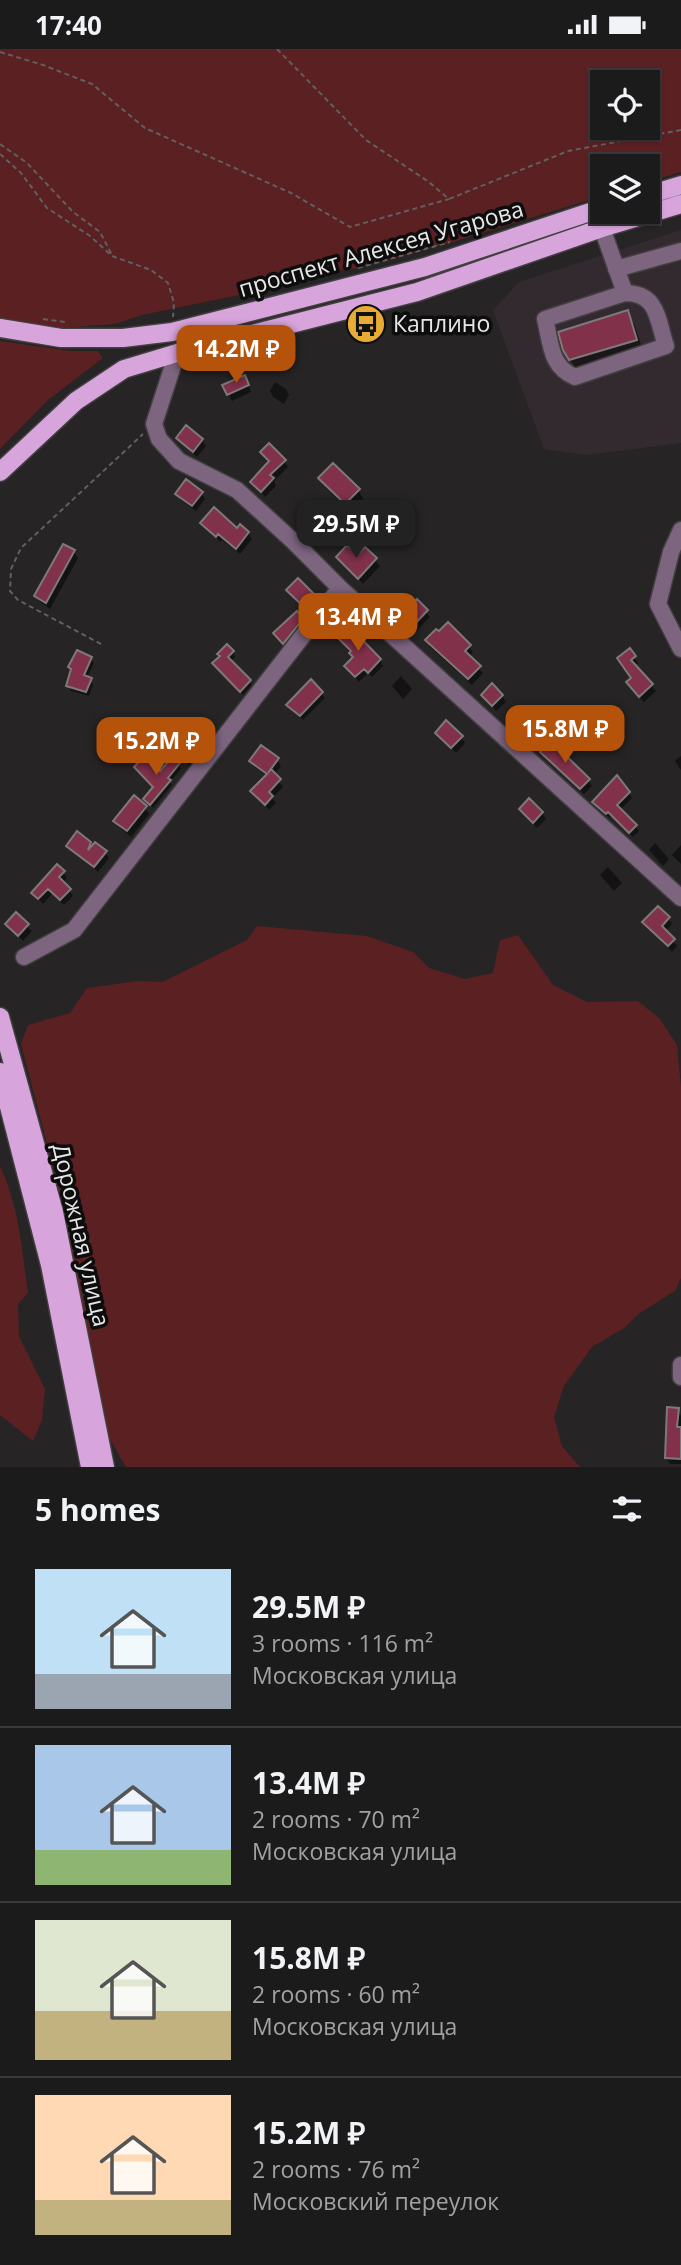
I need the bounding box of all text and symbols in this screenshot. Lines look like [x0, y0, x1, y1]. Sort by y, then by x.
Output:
text: 17:40 [35, 7, 102, 43]
map controls [590, 70, 660, 224]
button: locate [590, 70, 660, 140]
button: layers [590, 154, 660, 224]
street label: проспект Алексея Угарова [235, 192, 527, 304]
bus stop icon: Каплино [345, 303, 387, 345]
place label: Каплино [393, 307, 490, 339]
pin: 14.2M ₽ [171, 325, 301, 385]
text: 14.2M ₽ [192, 332, 280, 364]
pin: 29.5M ₽ [291, 501, 421, 560]
text: 29.5M ₽ [312, 507, 400, 539]
pin: 13.4M ₽ [293, 593, 423, 653]
text: 13.4M ₽ [314, 600, 402, 632]
pin: 15.8M ₽ [500, 705, 630, 765]
text: 15.8M ₽ [521, 712, 609, 744]
pin: 15.2M ₽ [91, 717, 221, 777]
text: 15.2M ₽ [112, 724, 200, 756]
street label: Дорожная улица [45, 1140, 119, 1329]
text: 5 homes [35, 1489, 160, 1530]
icon: filters [608, 1490, 646, 1528]
text: 29.5M ₽ [252, 1586, 366, 1627]
icon: home [91, 1597, 175, 1681]
text: 3 rooms · 116 m² [252, 1627, 433, 1659]
text: Московская улица [252, 1659, 457, 1691]
text: 13.4M ₽ [252, 1762, 366, 1803]
icon: home [91, 1773, 175, 1857]
text: 2 rooms · 70 m² [252, 1803, 420, 1835]
text: Московская улица [252, 1835, 457, 1867]
text: 15.8M ₽ [252, 1937, 366, 1978]
icon: home [91, 1948, 175, 2032]
text: 2 rooms · 60 m² [252, 1978, 420, 2010]
text: Московская улица [252, 2010, 457, 2042]
text: 15.2M ₽ [252, 2112, 366, 2153]
icon: home [91, 2123, 175, 2207]
text: 2 rooms · 76 m² [252, 2153, 420, 2185]
text: Московский переулок [252, 2185, 499, 2217]

